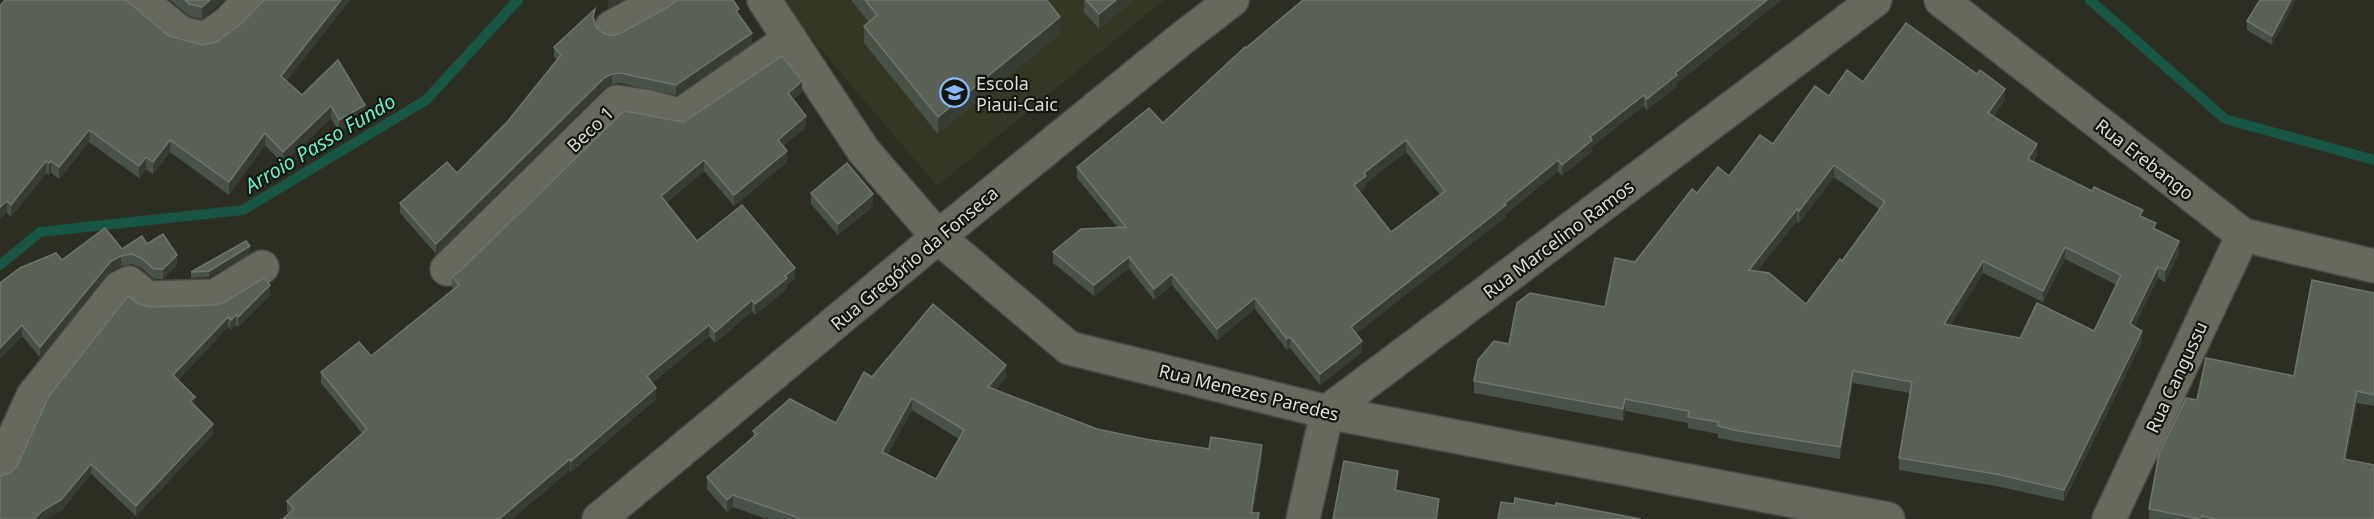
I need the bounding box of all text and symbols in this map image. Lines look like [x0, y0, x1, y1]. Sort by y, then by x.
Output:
place label: Escola Piaui-Caic [976, 71, 1058, 116]
school or university icon: Escola Piaui-Caic [939, 77, 971, 109]
water label: Arroio Passo Fundo [238, 87, 401, 200]
street label: Beco 1 [561, 101, 619, 157]
street label: Rua Erebango [2091, 113, 2199, 205]
street label: Rua Marcelino Ramos [1478, 174, 1638, 304]
street label: Rua Gregório da Fonseca [825, 181, 1003, 335]
street label: Rua Cangussu [2140, 317, 2212, 437]
street label: Rua Menezes Paredes [1157, 358, 1341, 426]

